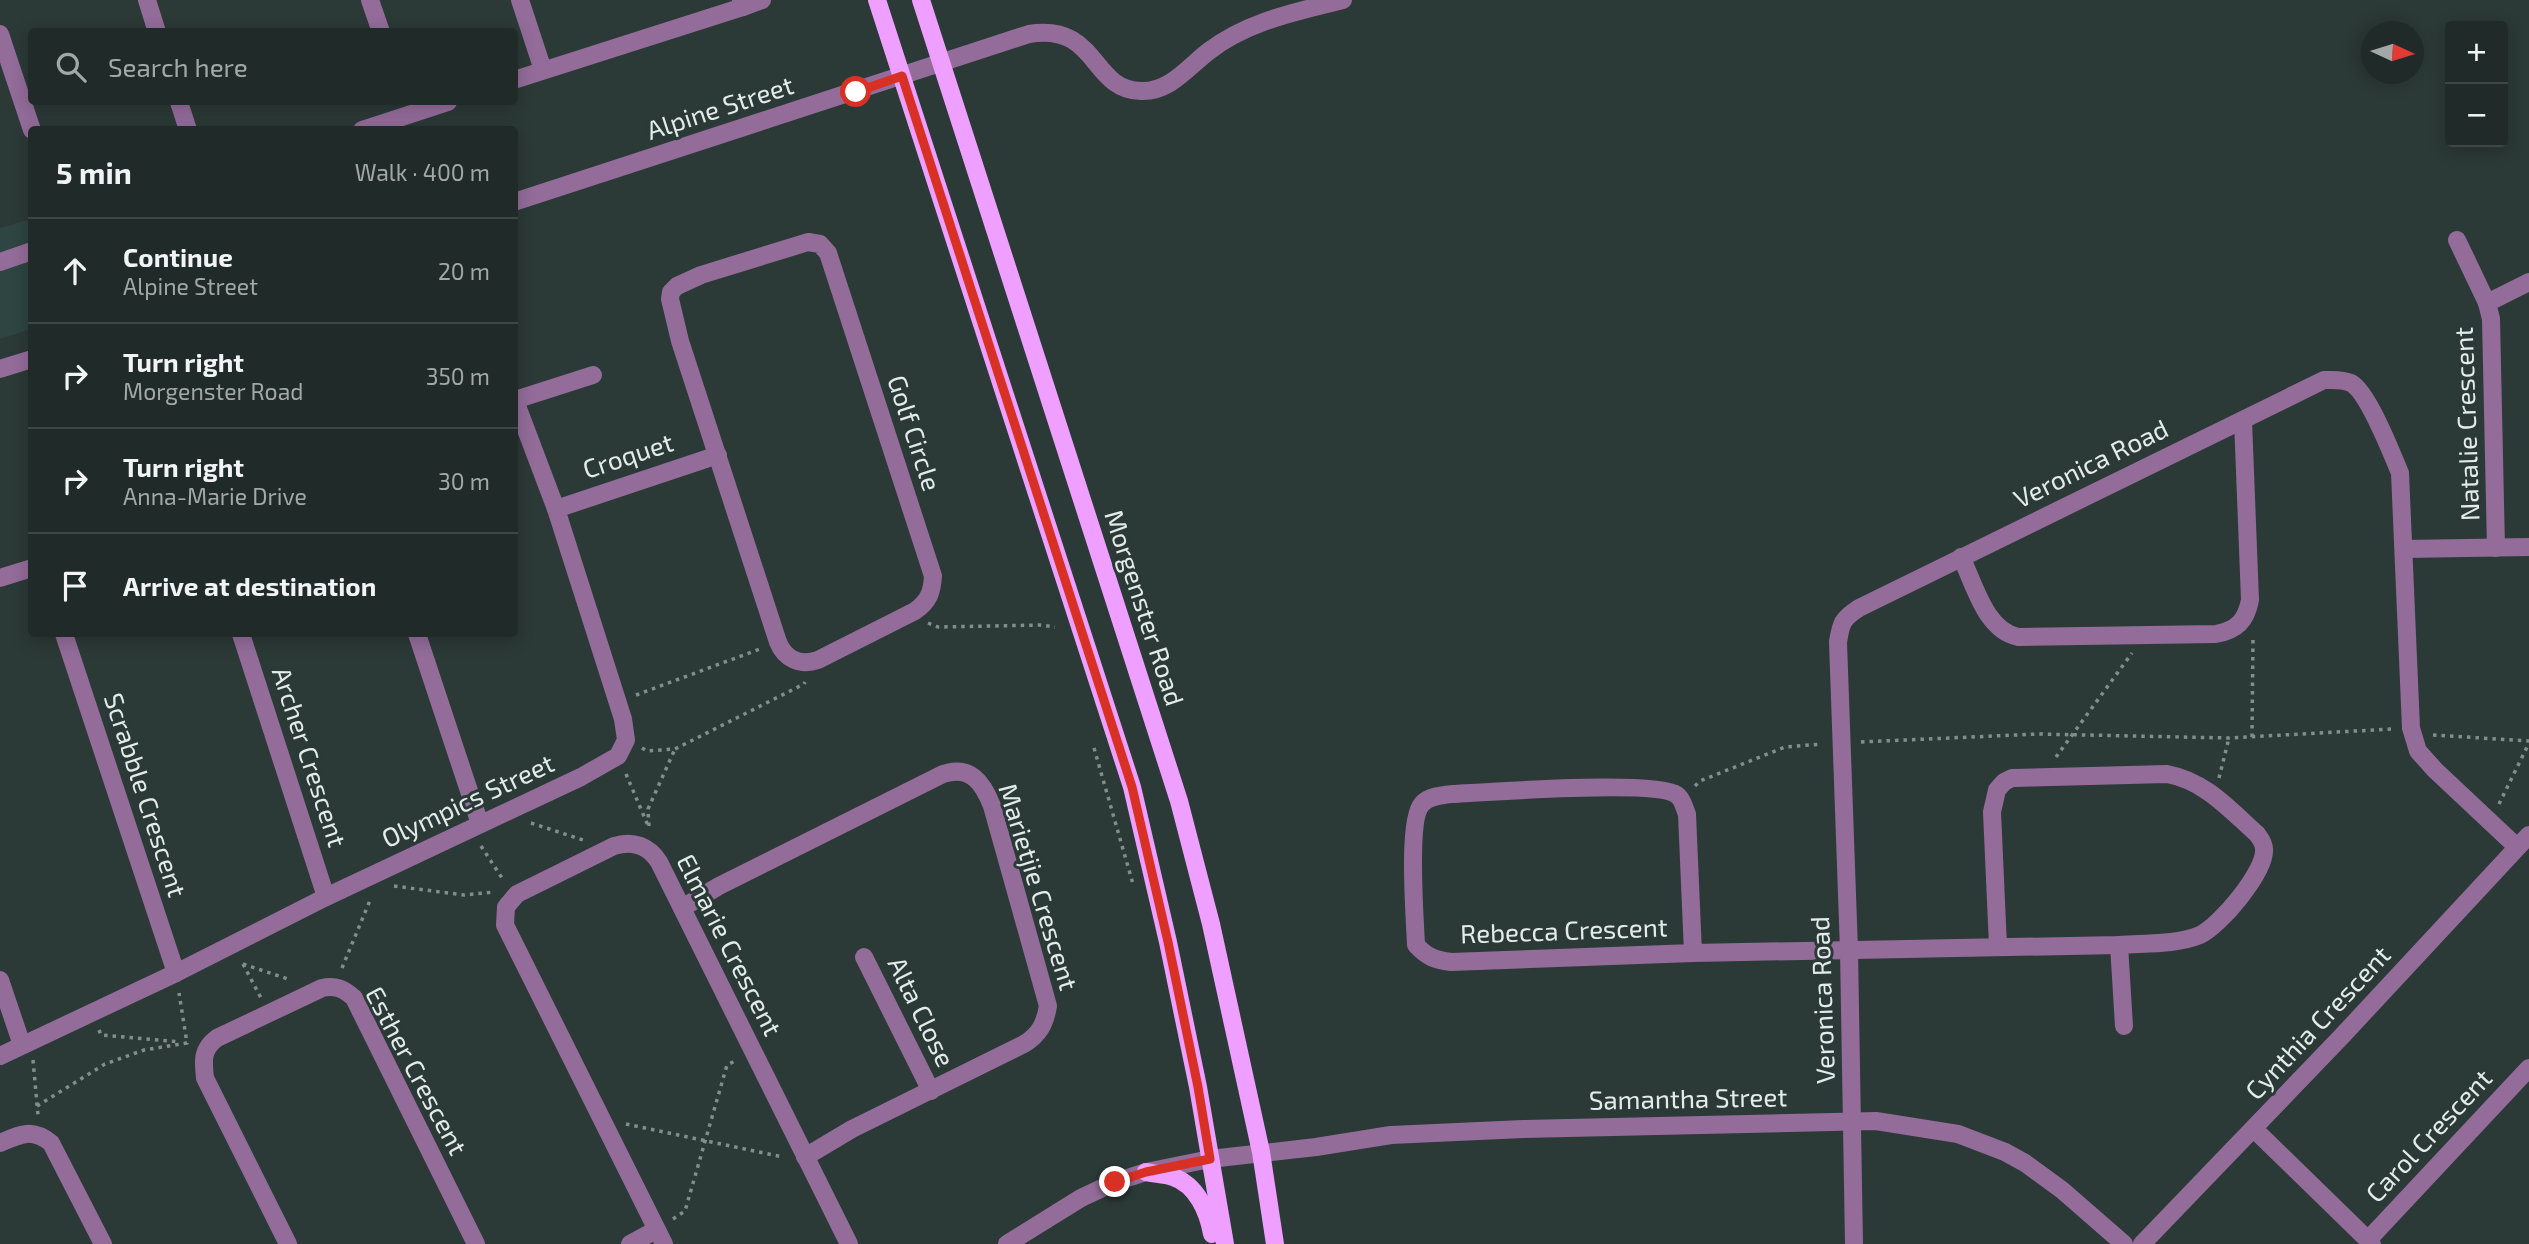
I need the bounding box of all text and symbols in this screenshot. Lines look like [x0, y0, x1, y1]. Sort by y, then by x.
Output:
north arrow [2361, 21, 2424, 84]
map controls [2445, 21, 2508, 147]
button: + [2445, 21, 2508, 84]
search box [28, 28, 518, 105]
icon: search [52, 48, 90, 86]
text: Search here [108, 51, 248, 82]
street label: Alpine Street [642, 68, 797, 145]
route start [840, 76, 871, 107]
button: − [2445, 84, 2508, 147]
text: 5 min [56, 154, 132, 190]
text: Walk · 400 m [355, 158, 490, 186]
text: Continue [123, 241, 233, 272]
icon: ahead [56, 252, 94, 290]
text: 20 m [438, 257, 490, 285]
text: Alpine Street [123, 272, 258, 300]
street label: Natalie Crescent [2447, 326, 2484, 522]
text: Turn right [123, 346, 244, 377]
icon: right [56, 357, 94, 395]
text: 350 m [426, 362, 490, 390]
street label: Golf Circle [882, 371, 949, 494]
text: Morgenster Road [123, 377, 303, 405]
street label: Veronica Road [2008, 412, 2173, 513]
street label: Croquet [578, 425, 677, 484]
text: Turn right [123, 451, 244, 482]
icon: right [56, 462, 94, 500]
text: 30 m [438, 467, 490, 495]
text: Anna-Marie Drive [123, 482, 307, 510]
street label: Morgenster Road [1099, 506, 1192, 709]
icon: arrive [56, 567, 94, 605]
text: Arrive at destination [123, 570, 376, 601]
street label: Archer Crescent [267, 663, 354, 850]
street label: Scrabble Crescent [99, 689, 194, 901]
street label: Olympics Street [376, 746, 559, 853]
street label: Marietjie Crescent [993, 780, 1086, 994]
street label: Elmarie Crescent [671, 848, 789, 1040]
street label: Rebecca Crescent [1460, 910, 1668, 949]
street label: Veronica Road [1803, 916, 1840, 1084]
street label: Cynthia Crescent [2238, 939, 2396, 1105]
street label: Alta Close [883, 951, 962, 1071]
street label: Esther Crescent [360, 981, 475, 1160]
street label: Carol Crescent [2358, 1062, 2497, 1208]
street label: Samantha Street [1589, 1080, 1787, 1115]
route end [1099, 1166, 1130, 1197]

